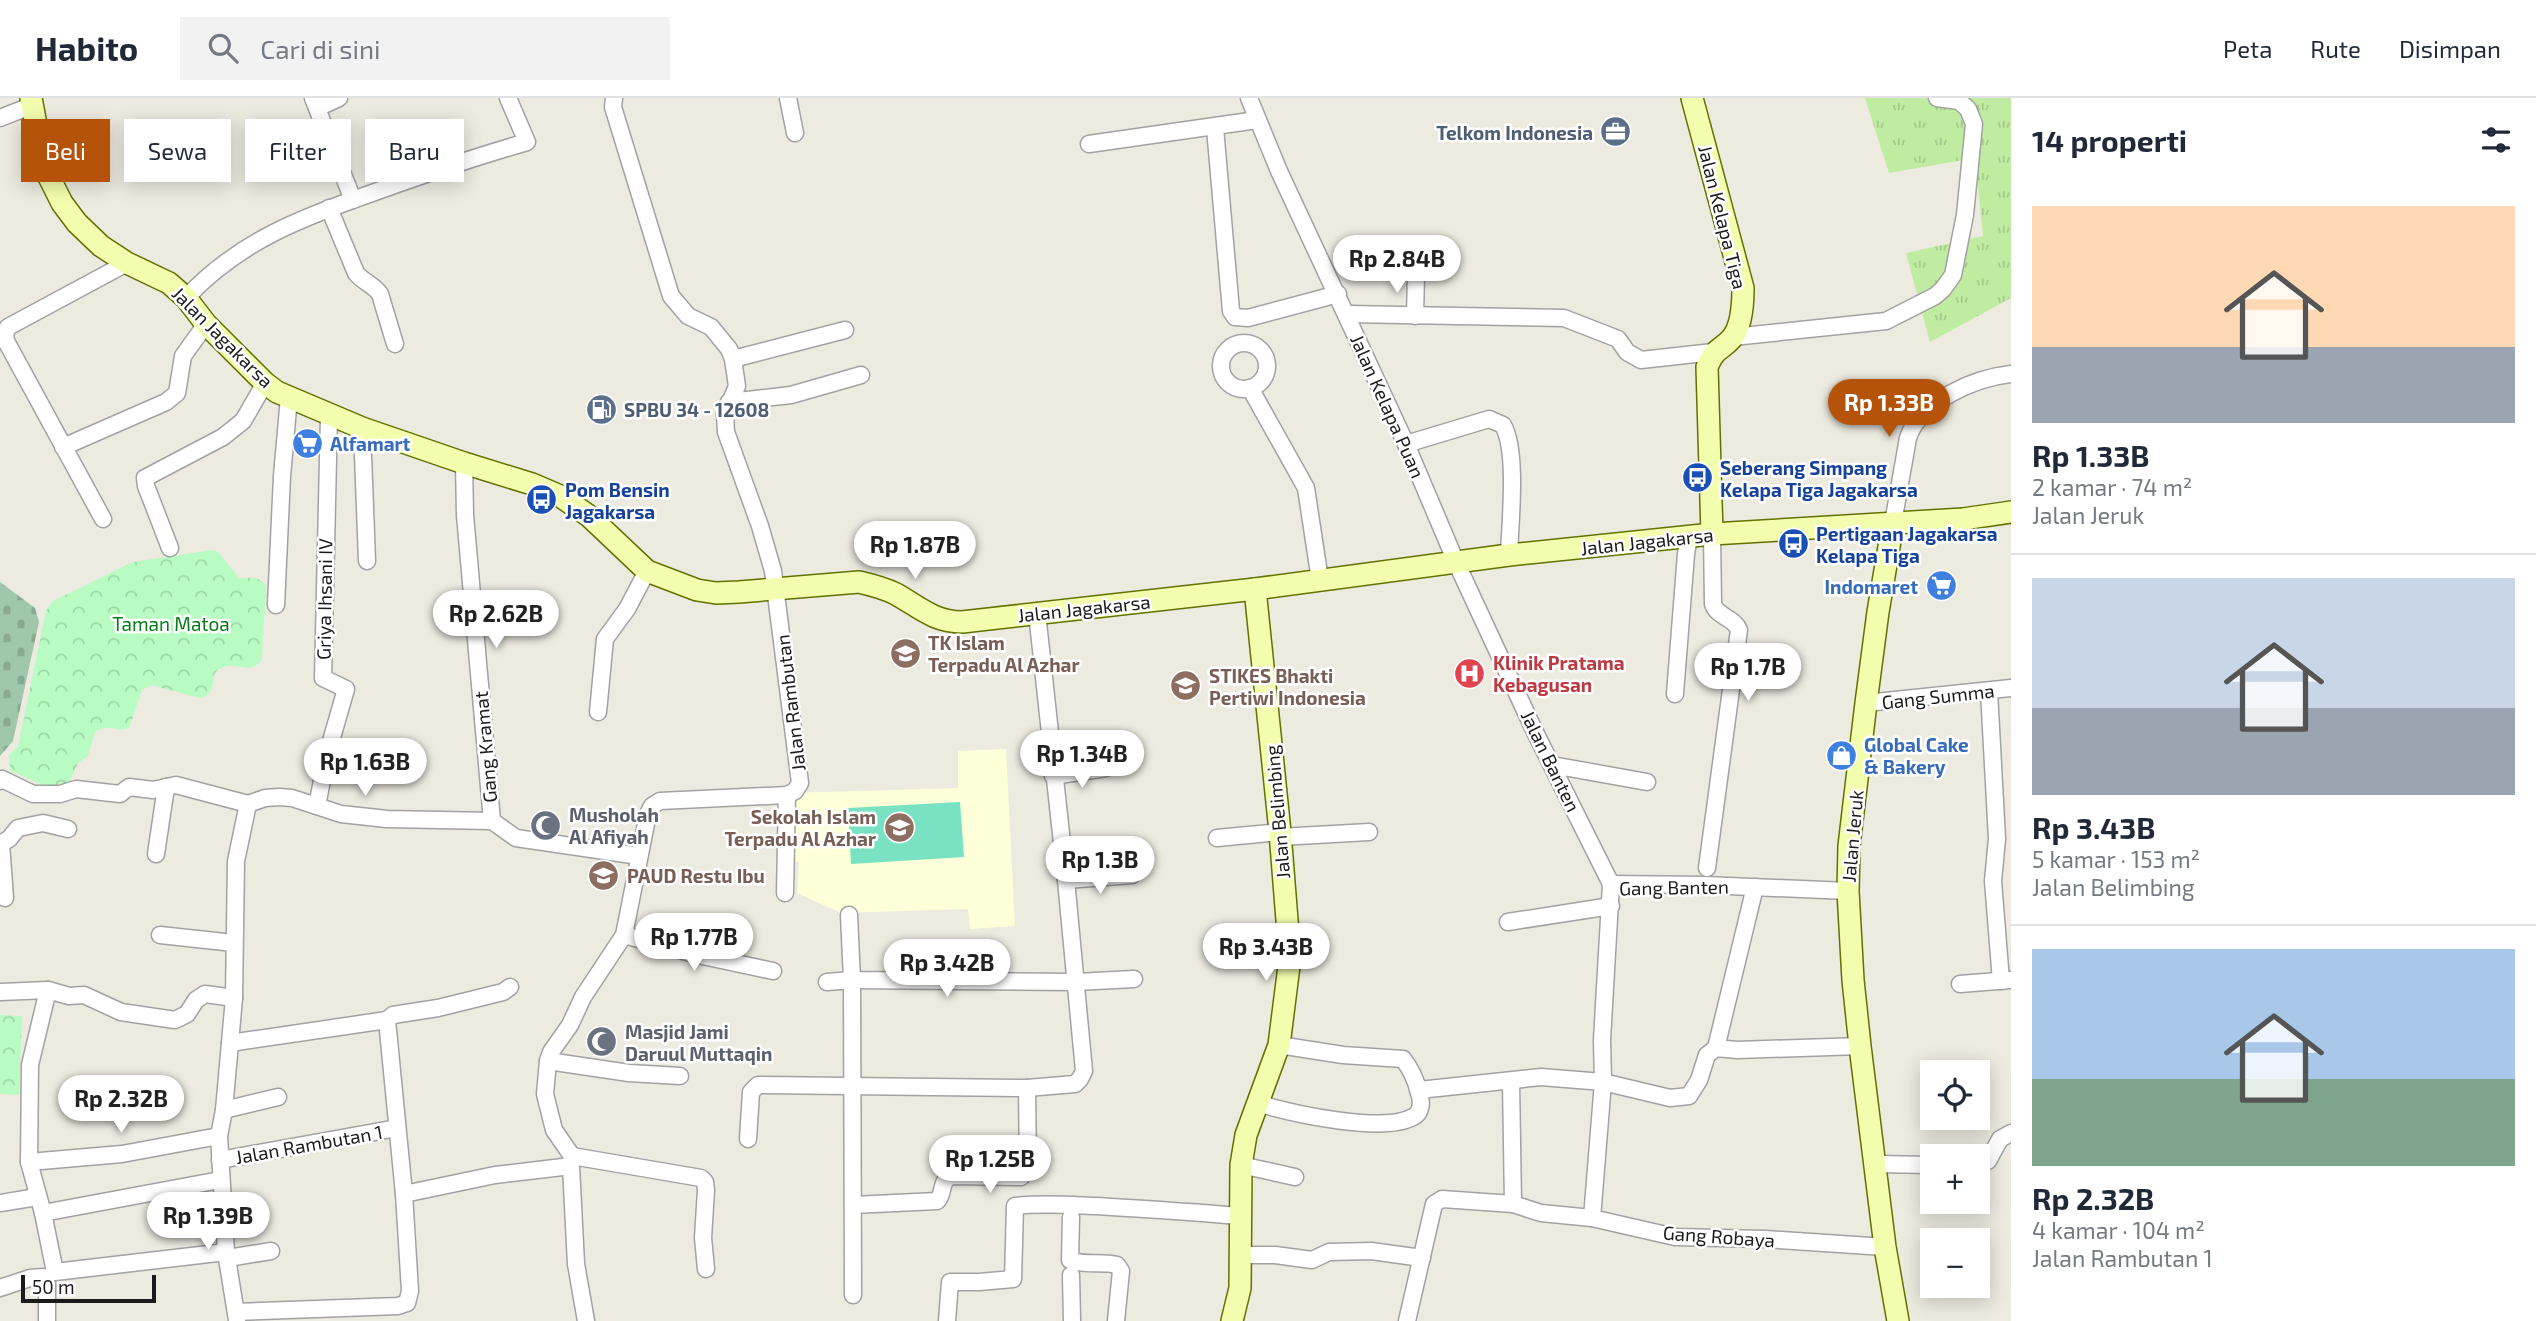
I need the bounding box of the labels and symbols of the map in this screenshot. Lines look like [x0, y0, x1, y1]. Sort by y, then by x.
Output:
office icon: Telkom Indonesia [1599, 115, 1633, 149]
place label: Telkom Indonesia [1436, 121, 1593, 144]
street label: Jalan Kelapa Tiga [1694, 143, 1752, 291]
pin: Rp 2.84B [1325, 236, 1469, 295]
street label: Jalan Jagakarsa [168, 282, 278, 392]
street label: Jalan Kelapa Puan [1346, 331, 1430, 481]
pin: Rp 1.33B [1817, 380, 1961, 439]
fuel station icon: SPBU 34 - 12608 [584, 392, 618, 426]
place label: SPBU 34 - 12608 [624, 398, 769, 421]
supermarket icon: Alfamart [290, 426, 324, 460]
place label: Alfamart [330, 432, 411, 455]
place label: Seberang Simpang Kelapa Tiga Jagakarsa [1720, 456, 1918, 501]
bus stop icon: Seberang Simpang Kelapa Tiga Jagakarsa [1680, 461, 1714, 495]
place label: Pom Bensin Jagakarsa [565, 478, 670, 523]
bus stop icon: Pom Bensin Jagakarsa [525, 483, 559, 517]
pin: Rp 1.87B [843, 522, 987, 581]
place label: Pertigaan Jagakarsa Kelapa Tiga [1816, 522, 1997, 567]
street label: Jalan Jagakarsa [1579, 523, 1715, 559]
bus stop icon: Pertigaan Jagakarsa Kelapa Tiga [1776, 527, 1810, 561]
street label: Griya Ihsani IV [311, 538, 337, 660]
supermarket icon: Indomaret [1924, 569, 1958, 603]
place label: Indomaret [1824, 575, 1918, 598]
pin: Rp 2.62B [424, 590, 568, 650]
street label: Jalan Jagakarsa [1016, 590, 1152, 626]
park label: Taman Matoa [112, 612, 230, 635]
place label: TK Islam Terpadu Al Azhar [928, 631, 1080, 676]
street label: Jalan Rambutan [770, 633, 810, 773]
school or university icon: TK Islam Terpadu Al Azhar [888, 636, 922, 670]
pin: Rp 1.7B [1683, 644, 1813, 703]
place label: Klinik Pratama Kebagusan [1493, 651, 1625, 696]
hospital icon: Klinik Pratama Kebagusan [1453, 656, 1487, 690]
place label: STIKES Bhakti Pertiwi Indonesia [1209, 664, 1366, 709]
school or university icon: STIKES Bhakti Pertiwi Indonesia [1169, 669, 1203, 703]
street label: Gang Summa [1880, 679, 1996, 713]
street label: Gang Kramat [469, 690, 501, 804]
street label: Jalan Banten [1517, 707, 1585, 815]
pin: Rp 1.34B [1010, 730, 1154, 790]
place label: Global Cake & Bakery [1864, 733, 1969, 779]
pin: Rp 1.63B [293, 738, 437, 798]
shop icon: Global Cake & Bakery [1824, 738, 1858, 772]
street label: Jalan Belimbing [1260, 744, 1294, 880]
street label: Jalan Jeruk [1837, 789, 1868, 883]
place label: Musholah Al Afiyah [569, 803, 659, 849]
place label: Sekolah Islam Terpadu Al Azhar [724, 805, 876, 850]
mosque icon: Musholah Al Afiyah [529, 808, 563, 842]
school or university icon: Sekolah Islam Terpadu Al Azhar [882, 810, 916, 844]
pin: Rp 1.3B [1035, 836, 1165, 896]
school or university icon: PAUD Restu Ibu [587, 858, 621, 892]
place label: PAUD Restu Ibu [627, 864, 765, 887]
street label: Gang Banten [1619, 875, 1729, 899]
pin: Rp 1.77B [622, 914, 766, 973]
pin: Rp 3.43B [1194, 924, 1338, 983]
pin: Rp 3.42B [875, 940, 1019, 999]
place label: Masjid Jami Daruul Muttaqin [625, 1020, 772, 1065]
mosque icon: Masjid Jami Daruul Muttaqin [585, 1025, 619, 1059]
pin: Rp 2.32B [49, 1076, 193, 1135]
street label: Jalan Rambutan 1 [234, 1120, 384, 1168]
pin: Rp 1.25B [918, 1136, 1062, 1195]
pin: Rp 1.39B [136, 1192, 280, 1252]
street label: Gang Robaya [1662, 1221, 1776, 1251]
scale bar [21, 1272, 156, 1304]

